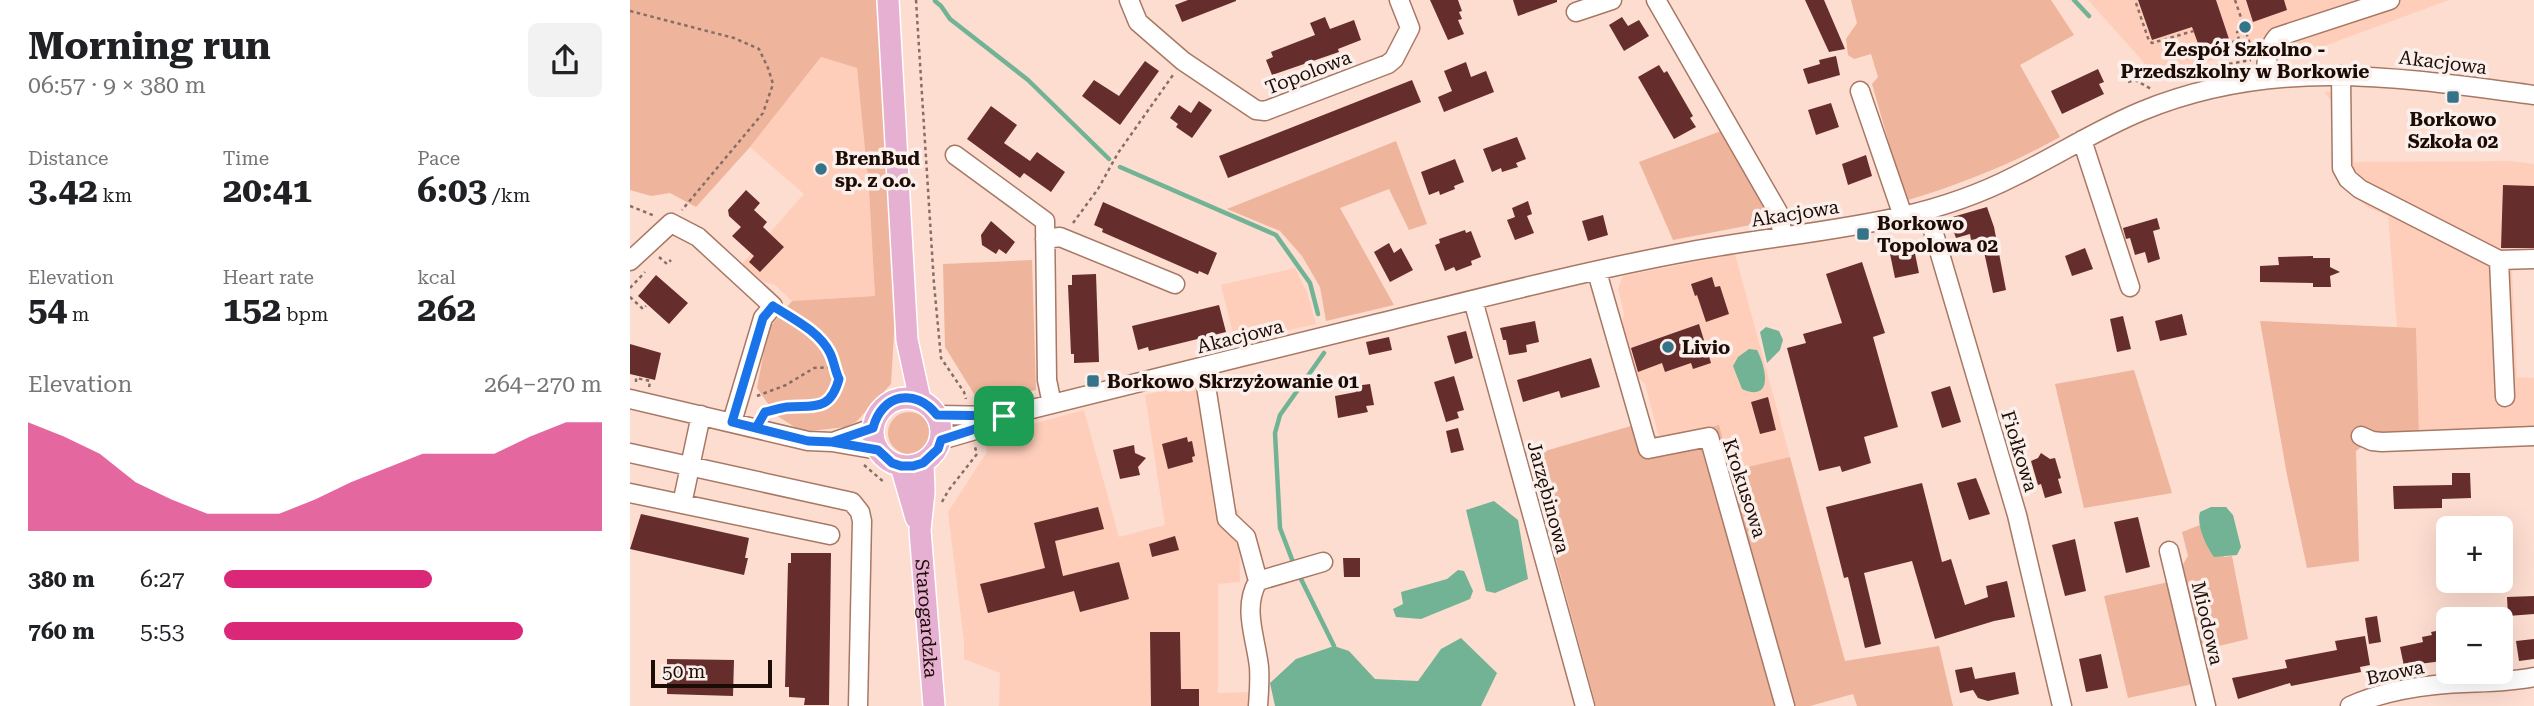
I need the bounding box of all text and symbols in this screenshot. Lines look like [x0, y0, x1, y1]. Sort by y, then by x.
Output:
marker: Zespół Szkolno - Przedszkolny w Borkowie [2237, 19, 2253, 35]
button: share [528, 23, 602, 97]
text: Morning run [28, 24, 271, 68]
place label: Zespół Szkolno - Przedszkolny w Borkowie [2121, 38, 2369, 83]
street label: Topolowa [1262, 45, 1355, 99]
street label: Akacjowa [2398, 46, 2489, 79]
text: 06:57 · 9 × 380 m [28, 72, 206, 99]
marker: Borkowo Szkoła 02 [2445, 89, 2461, 105]
place label: Borkowo Szkoła 02 [2408, 108, 2498, 153]
text: Distance [28, 147, 108, 170]
text: Time [223, 147, 269, 170]
text: Pace [417, 147, 460, 170]
place label: BrenBud sp. z o.o. [835, 147, 920, 192]
marker: BrenBud sp. z o.o. [813, 161, 829, 177]
text: 3.42 [28, 170, 98, 211]
text: 20:41 [223, 170, 312, 211]
text: 6:03 [417, 170, 487, 211]
text: km [98, 184, 132, 207]
text: /km [487, 184, 530, 207]
street label: Akacjowa [1750, 195, 1841, 232]
place label: Borkowo Topolowa 02 [1877, 212, 1998, 257]
marker: Borkowo Topolowa 02 [1855, 226, 1871, 242]
text: Elevation [28, 266, 114, 289]
text: Heart rate [223, 266, 314, 289]
text: kcal [417, 266, 456, 289]
text: 54 [28, 289, 67, 330]
text: 152 [223, 289, 281, 330]
text: 262 [417, 289, 476, 330]
text: m [67, 303, 89, 326]
text: bpm [281, 303, 328, 326]
street label: Akacjowa [1194, 314, 1286, 358]
place label: Livio [1682, 336, 1730, 359]
marker: Livio [1660, 339, 1676, 355]
place label: Borkowo Skrzyżowanie 01 [1107, 370, 1360, 393]
text: Elevation [28, 371, 132, 398]
text: 264–270 m [484, 371, 602, 398]
marker: Borkowo Skrzyżowanie 01 [1085, 373, 1101, 389]
pin [974, 386, 1034, 446]
icon: arrive [985, 397, 1023, 435]
street label: Fiołkowa [1996, 408, 2043, 495]
street label: Krokusowa [1718, 436, 1772, 541]
street label: Jarzębinowa [1523, 439, 1575, 556]
map controls [2436, 516, 2513, 684]
button: + [2436, 516, 2513, 593]
street label: Starogardzka [910, 558, 943, 680]
text: 380 m [28, 566, 95, 593]
text: 6:27 [140, 566, 185, 593]
street label: Miodowa [2187, 579, 2228, 668]
button: − [2436, 607, 2513, 684]
text: 760 m [28, 618, 95, 645]
text: 5:53 [140, 618, 185, 645]
street label: Bzowa [2364, 655, 2427, 690]
scale bar [651, 657, 772, 689]
text: 50 m [662, 660, 705, 683]

